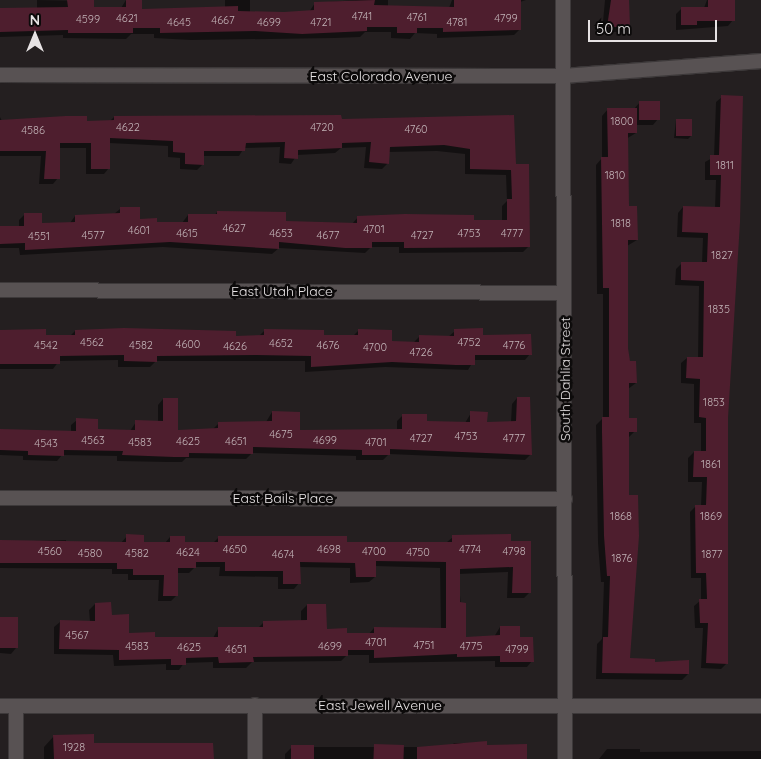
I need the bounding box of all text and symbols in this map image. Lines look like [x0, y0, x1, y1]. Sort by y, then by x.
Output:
house number: 4741 [352, 9, 372, 23]
north arrow [10, 10, 60, 60]
house number: 4761 [407, 10, 427, 24]
scale bar [591, 10, 720, 42]
text: N [30, 11, 40, 29]
house number: 4621 [116, 11, 138, 25]
house number: 4799 [494, 11, 518, 25]
house number: 4599 [76, 12, 100, 26]
house number: 4667 [211, 13, 235, 27]
house number: 4645 [167, 15, 191, 29]
house number: 4699 [257, 15, 281, 29]
house number: 4721 [310, 15, 332, 29]
house number: 4781 [446, 15, 468, 29]
text: 50 m [596, 19, 631, 38]
street label: East Colorado Avenue [309, 68, 453, 84]
house number: 1800 [610, 114, 634, 128]
house number: 4622 [116, 120, 140, 134]
house number: 4720 [310, 120, 334, 134]
house number: 4760 [404, 122, 428, 136]
house number: 4586 [21, 123, 45, 137]
house number: 1811 [716, 158, 734, 172]
house number: 1810 [605, 168, 625, 182]
house number: 1818 [611, 216, 631, 230]
house number: 4627 [222, 221, 246, 235]
house number: 4701 [363, 222, 385, 236]
house number: 4601 [128, 223, 150, 237]
house number: 4615 [176, 226, 198, 240]
house number: 4653 [269, 226, 293, 240]
house number: 4753 [458, 226, 480, 240]
house number: 4777 [501, 226, 523, 240]
house number: 4577 [81, 228, 105, 242]
house number: 4677 [316, 228, 340, 242]
house number: 4727 [411, 228, 433, 242]
house number: 4551 [28, 229, 50, 243]
house number: 1827 [711, 248, 733, 262]
street label: East Utah Place [231, 283, 333, 299]
house number: 1835 [708, 302, 730, 316]
street label: South Dahlia Street [557, 317, 573, 441]
house number: 4562 [80, 335, 104, 349]
house number: 4752 [457, 335, 481, 349]
house number: 4652 [269, 336, 293, 350]
house number: 4600 [176, 337, 200, 351]
house number: 4542 [34, 338, 58, 352]
house number: 4582 [129, 338, 153, 352]
house number: 4676 [317, 338, 339, 352]
house number: 4776 [503, 338, 525, 352]
house number: 4626 [223, 339, 247, 353]
house number: 4700 [363, 340, 387, 354]
house number: 4726 [409, 345, 433, 359]
house number: 1853 [703, 395, 725, 409]
house number: 4675 [269, 427, 293, 441]
house number: 4753 [455, 429, 477, 443]
house number: 4727 [410, 431, 432, 445]
house number: 4777 [503, 431, 525, 445]
house number: 4563 [81, 433, 105, 447]
house number: 4699 [313, 433, 337, 447]
house number: 4625 [176, 434, 200, 448]
house number: 4651 [225, 434, 247, 448]
house number: 4583 [128, 435, 152, 449]
house number: 4701 [365, 435, 387, 449]
house number: 4543 [34, 436, 58, 450]
house number: 1861 [701, 457, 721, 471]
street label: East Bails Place [233, 490, 333, 506]
house number: 1868 [610, 509, 632, 523]
house number: 1869 [700, 509, 722, 523]
house number: 4650 [223, 542, 247, 556]
house number: 4698 [317, 542, 341, 556]
house number: 4774 [459, 542, 481, 556]
house number: 4560 [38, 544, 62, 558]
house number: 4700 [362, 544, 386, 558]
house number: 4798 [502, 544, 526, 558]
house number: 4624 [176, 545, 200, 559]
house number: 4750 [406, 545, 430, 559]
house number: 4580 [78, 546, 102, 560]
house number: 4582 [125, 546, 149, 560]
house number: 4674 [272, 547, 294, 561]
house number: 1877 [702, 547, 722, 561]
house number: 1876 [612, 551, 632, 565]
house number: 4567 [65, 628, 89, 642]
house number: 4701 [365, 635, 387, 649]
house number: 4751 [413, 638, 435, 652]
house number: 4583 [125, 639, 149, 653]
house number: 4699 [318, 639, 342, 653]
house number: 4775 [460, 639, 482, 653]
house number: 4625 [177, 640, 201, 654]
house number: 4651 [225, 642, 247, 656]
house number: 4799 [505, 642, 529, 656]
street label: East Jewell Avenue [318, 697, 442, 713]
house number: 1928 [63, 740, 85, 754]

